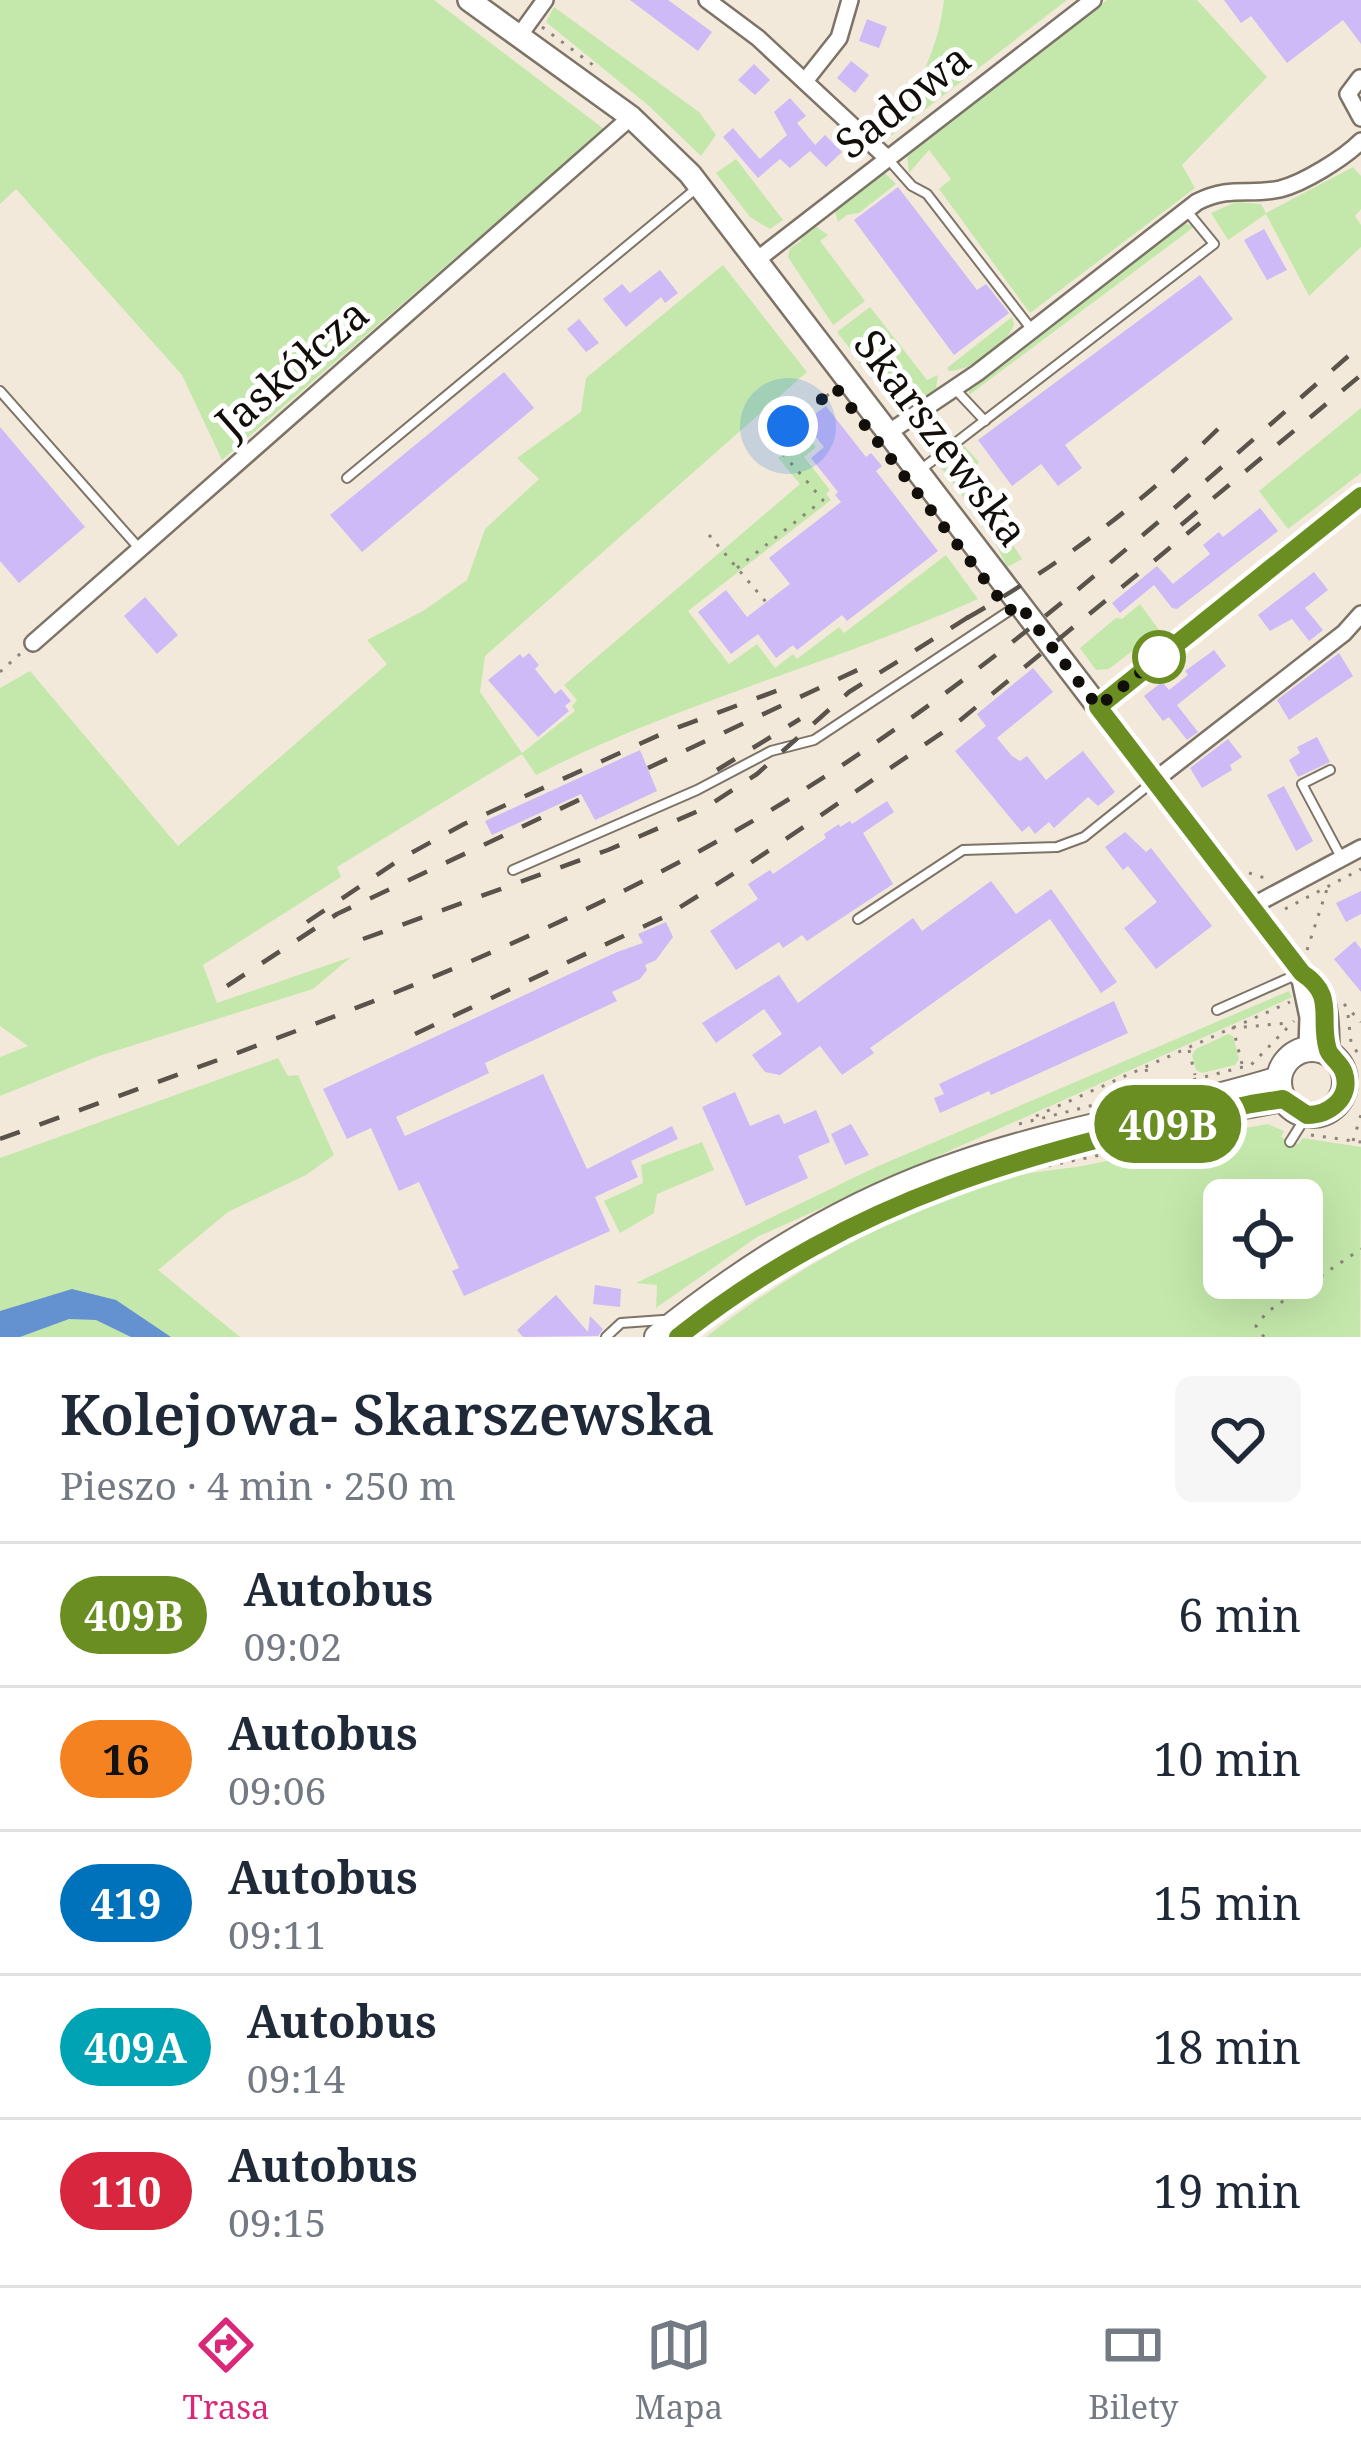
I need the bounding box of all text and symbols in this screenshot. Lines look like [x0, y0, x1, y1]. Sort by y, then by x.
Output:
street label: Sadowa [823, 29, 981, 170]
street label: Jaskółcza [202, 285, 380, 450]
street label: Skarszewska [842, 317, 1042, 557]
your location [758, 396, 818, 456]
unlabelled marker [1134, 632, 1184, 682]
line badge: 409B [1084, 1085, 1252, 1163]
text: 409B [1118, 1095, 1218, 1152]
map controls [1203, 1179, 1323, 1299]
button: locate [1203, 1179, 1323, 1299]
text: Kolejowa- Skarszewska [60, 1374, 715, 1452]
button: heart [1175, 1376, 1301, 1502]
text: Pieszo · 4 min · 250 m [60, 1458, 456, 1511]
text: Autobus [243, 1558, 433, 1619]
text: 6 min [1178, 1584, 1301, 1645]
text: 409B [84, 1586, 183, 1643]
text: 09:02 [243, 1619, 342, 1672]
text: Autobus [228, 1702, 418, 1763]
text: 10 min [1153, 1728, 1301, 1789]
text: 16 [102, 1730, 150, 1787]
text: 09:06 [228, 1763, 326, 1816]
text: Autobus [228, 1846, 418, 1907]
text: 15 min [1153, 1872, 1301, 1933]
text: 419 [90, 1874, 162, 1931]
text: 09:11 [228, 1907, 326, 1960]
text: Autobus [247, 1990, 437, 2051]
text: 18 min [1153, 2016, 1301, 2077]
text: 409A [84, 2018, 187, 2075]
text: 09:14 [247, 2051, 345, 2104]
text: Autobus [228, 2134, 418, 2195]
text: 19 min [1153, 2160, 1301, 2221]
text: 110 [90, 2162, 162, 2219]
text: 09:15 [228, 2195, 326, 2248]
tab: Trasa [183, 2312, 270, 2429]
tab: Mapa [635, 2312, 723, 2429]
tab: Bilety [1088, 2312, 1178, 2429]

